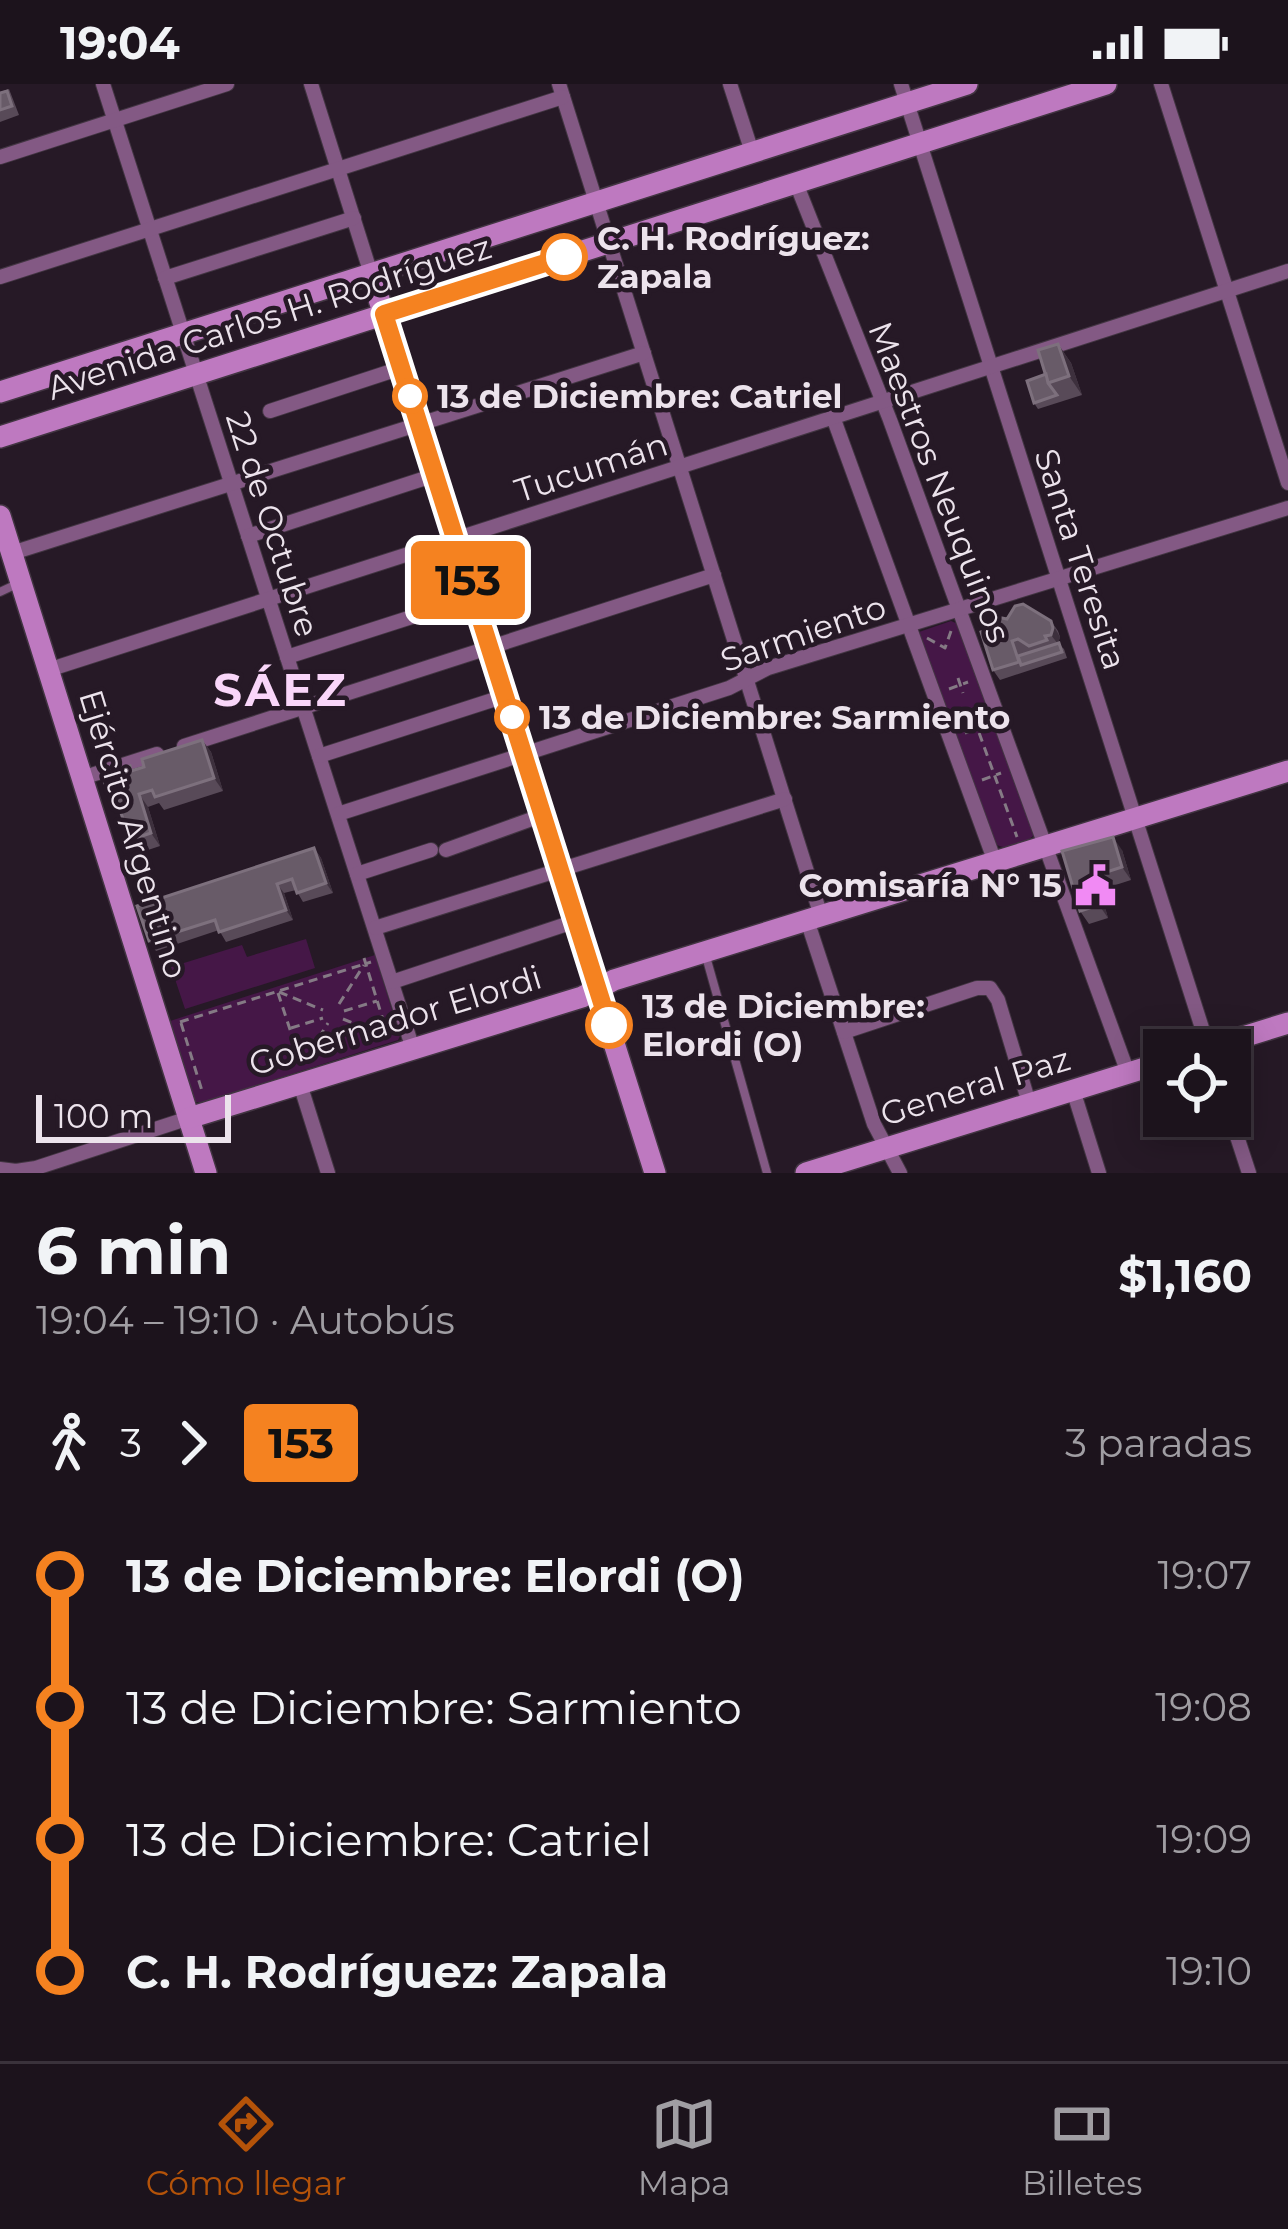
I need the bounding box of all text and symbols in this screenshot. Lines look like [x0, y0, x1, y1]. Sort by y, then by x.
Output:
text: 19:04 [60, 15, 180, 70]
place label: C. H. Rodríguez: Zapala [597, 218, 870, 296]
street label: Avenida Carlos H. Rodríguez [42, 226, 496, 408]
marker: C. H. Rodríguez: Zapala [542, 235, 586, 279]
street label: Maestros Neuquinos [860, 316, 1020, 648]
place label: 13 de Diciembre: Catriel [437, 376, 843, 416]
marker: 13 de Diciembre: Catriel [394, 380, 426, 412]
street label: 22 de Octubre [218, 406, 328, 642]
street label: Tucumán [510, 424, 672, 510]
street label: Santa Teresita [1026, 444, 1136, 674]
line badge: 153 [399, 541, 537, 619]
text: 153 [435, 554, 501, 606]
street label: Sarmiento [715, 586, 891, 680]
district label: SÁEZ [213, 662, 349, 717]
street label: Ejército Argentino [71, 685, 197, 983]
place label: 13 de Diciembre: Sarmiento [539, 697, 1010, 737]
marker: 13 de Diciembre: Sarmiento [496, 701, 528, 733]
public building icon: Comisaría N° 15 [1073, 862, 1119, 908]
place label: Comisaría N° 15 [799, 865, 1062, 905]
street label: Gobernador Elordi [244, 956, 546, 1084]
place label: 13 de Diciembre: Elordi (O) [642, 986, 925, 1064]
marker: 13 de Diciembre: Elordi (O) [587, 1003, 631, 1047]
map controls [1143, 1029, 1251, 1137]
button: locate [1143, 1029, 1251, 1137]
street label: General Paz [875, 1038, 1075, 1134]
scale bar [36, 1089, 231, 1142]
text: 100 m [54, 1096, 153, 1136]
text: 6 min [36, 1210, 231, 1291]
text: $1,160 [1118, 1248, 1252, 1303]
text: 19:04 – 19:10 · Autobús [36, 1296, 455, 1344]
icon: walk [36, 1410, 102, 1476]
icon: forward [160, 1410, 226, 1476]
text: 153 [268, 1417, 334, 1469]
text: 3 [120, 1419, 142, 1467]
text: 3 paradas [1065, 1419, 1252, 1467]
text: 13 de Diciembre: Elordi (O) [126, 1548, 745, 1603]
text: 19:07 [1157, 1551, 1252, 1599]
text: 13 de Diciembre: Sarmiento [126, 1680, 742, 1735]
text: 19:08 [1155, 1683, 1252, 1731]
text: 13 de Diciembre: Catriel [126, 1812, 652, 1867]
text: 19:09 [1156, 1815, 1252, 1863]
text: C. H. Rodríguez: Zapala [126, 1944, 668, 1999]
text: 19:10 [1166, 1947, 1252, 1995]
tab: Cómo llegar [146, 2091, 346, 2203]
tab: Mapa [638, 2091, 731, 2203]
tab: Billetes [1022, 2091, 1142, 2203]

